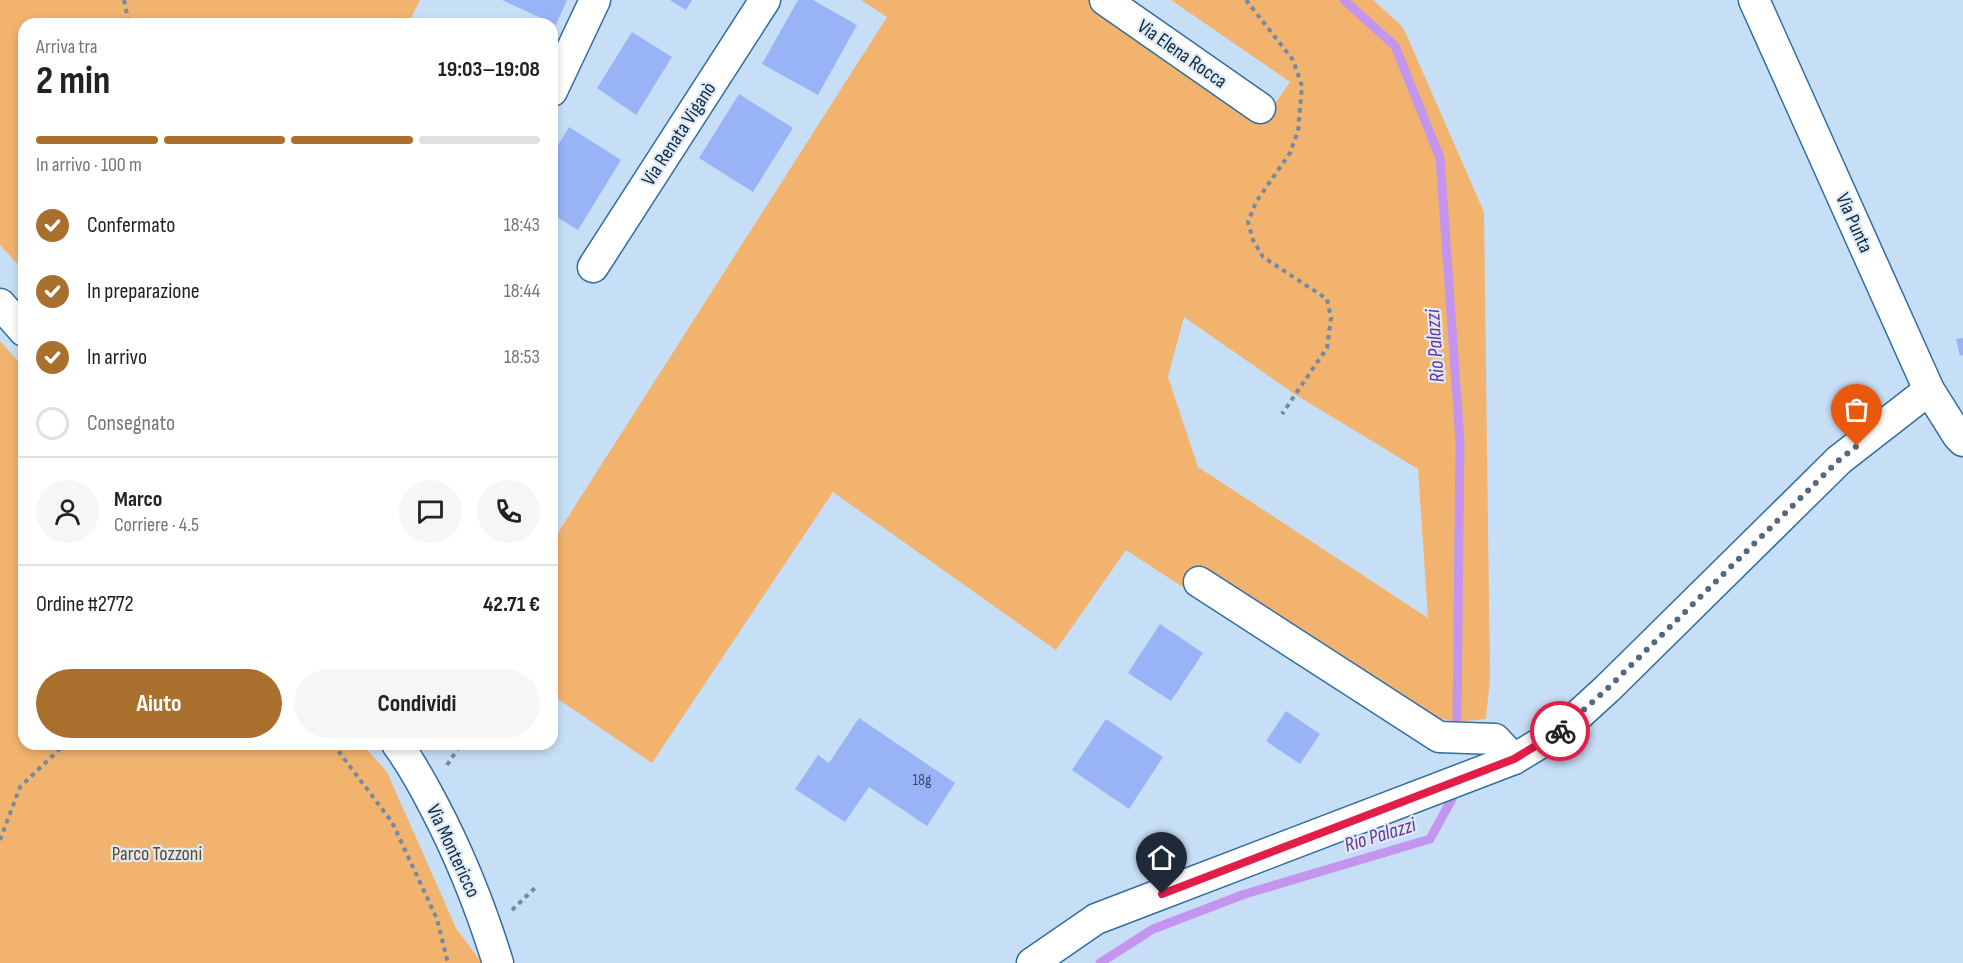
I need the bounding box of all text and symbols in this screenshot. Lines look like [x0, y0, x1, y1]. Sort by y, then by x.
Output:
street label: Via Elena Rocca [1133, 14, 1231, 94]
text: Arriva tra [36, 35, 98, 59]
text: 19:03–19:08 [438, 56, 540, 83]
text: 2 min [36, 58, 110, 105]
street label: Via Renata Viganò [637, 78, 721, 190]
text: In arrivo · 100 m [36, 153, 142, 177]
street label: Via Punta [1830, 189, 1878, 257]
icon: check [36, 209, 69, 242]
text: Confermato [87, 212, 175, 239]
text: 18:43 [504, 213, 540, 237]
icon: check [36, 275, 69, 308]
text: In preparazione [87, 278, 200, 305]
text: 18:44 [504, 279, 540, 303]
water label: Rio Palazzi [1420, 307, 1450, 383]
icon: check [36, 341, 69, 374]
text: In arrivo [87, 344, 147, 371]
text: 18:53 [504, 345, 540, 369]
pin [1831, 384, 1882, 446]
icon: bag [1840, 393, 1873, 426]
text: Consegnato [87, 410, 175, 437]
button: person [36, 480, 99, 543]
button: chat [399, 480, 462, 543]
button: phone [477, 480, 540, 543]
text: Marco [114, 486, 162, 513]
text: Corriere · 4.5 [114, 513, 199, 537]
text: Ordine #2772 [36, 591, 134, 618]
text: 42.71 € [483, 591, 540, 618]
button: Aiuto [36, 669, 282, 738]
button: Condividi [294, 669, 540, 738]
courier [1530, 701, 1590, 761]
icon: bike [1544, 715, 1577, 748]
house number: 18g [913, 771, 932, 790]
street label: Via Montericco [421, 801, 485, 901]
water label: Rio Palazzi [1341, 812, 1420, 858]
pin [1136, 832, 1187, 894]
icon: home [1145, 841, 1178, 874]
park label: Parco Tozzoni [112, 842, 202, 866]

